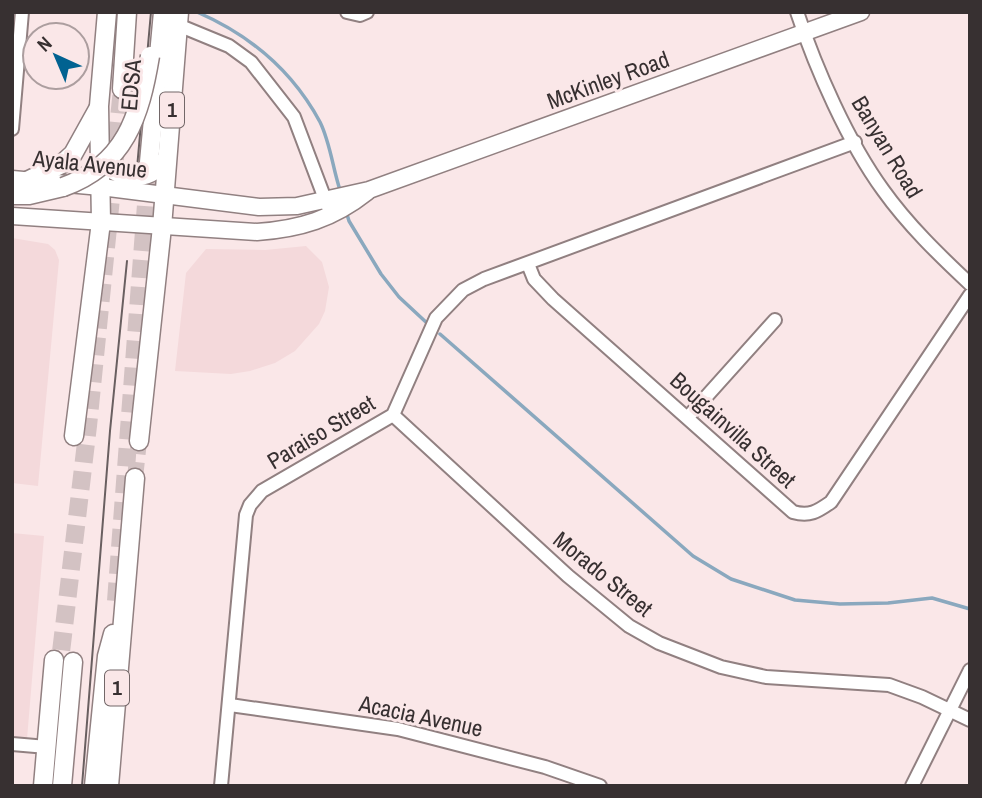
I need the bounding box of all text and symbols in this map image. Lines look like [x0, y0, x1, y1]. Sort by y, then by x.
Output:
north arrow [21, 21, 91, 91]
text: N [31, 31, 57, 57]
street label: McKinley Road [542, 43, 673, 116]
street label: EDSA [113, 58, 148, 112]
street label: Banyan Road [845, 90, 930, 204]
road number: 1 [160, 92, 184, 128]
street label: Ayala Avenue [30, 142, 149, 185]
street label: Bougainvilla Street [664, 365, 803, 494]
street label: Paraiso Street [261, 387, 380, 476]
street label: Morado Street [547, 524, 660, 623]
road number: 1 [105, 670, 129, 706]
street label: Acacia Avenue [356, 687, 486, 744]

